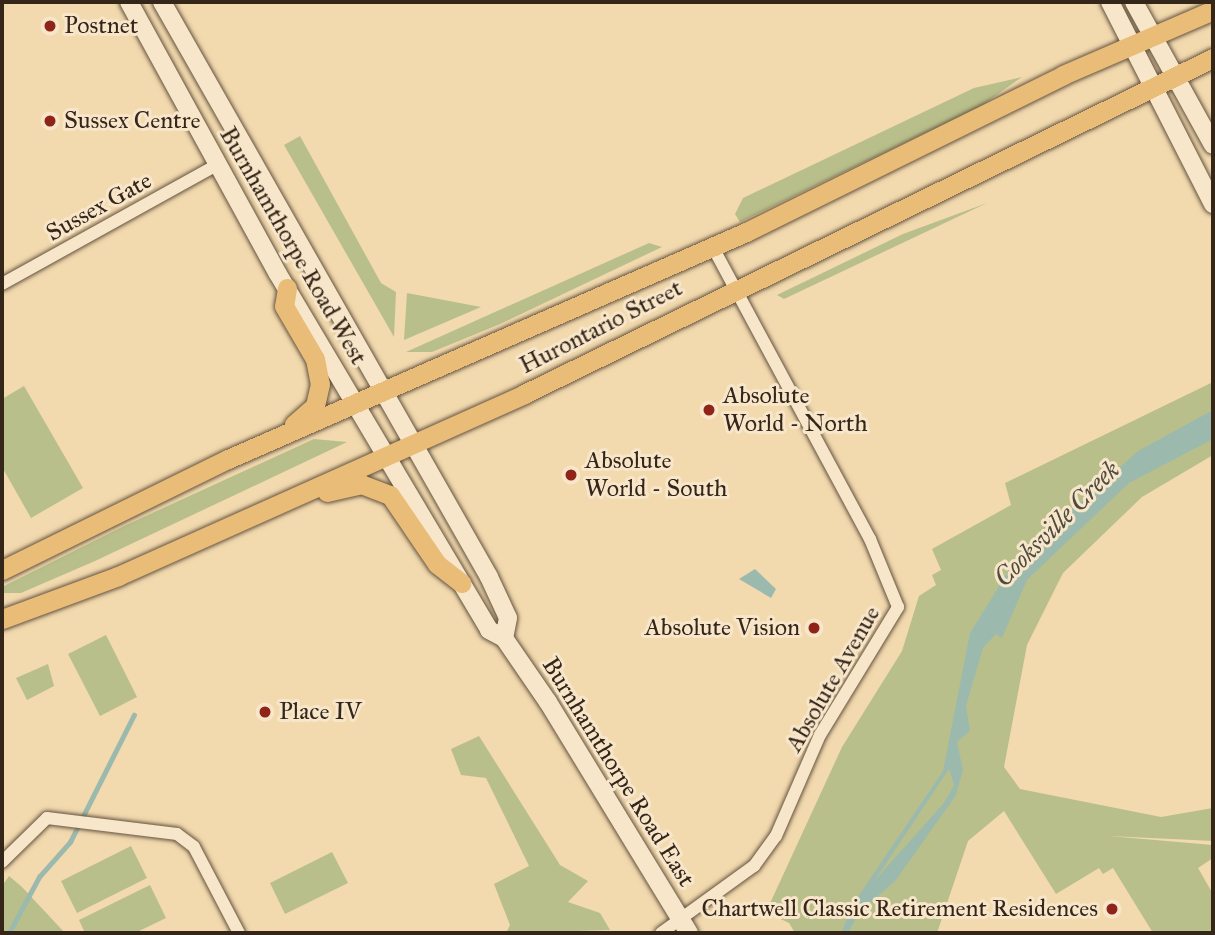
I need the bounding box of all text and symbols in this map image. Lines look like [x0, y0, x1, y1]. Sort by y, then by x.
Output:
place label: Postnet [64, 12, 138, 40]
marker: Postnet [42, 18, 58, 34]
place label: Sussex Centre [64, 107, 200, 135]
marker: Sussex Centre [42, 113, 58, 129]
street label: Burnhamthorpe Road West [213, 122, 373, 370]
street label: Sussex Gate [41, 166, 157, 248]
street label: Hurontario Street [515, 274, 687, 380]
place label: Absolute World - North [723, 382, 867, 438]
marker: Absolute World - North [701, 402, 717, 418]
place label: Absolute World - South [585, 447, 727, 503]
water label: Cooksville Creek [988, 455, 1126, 593]
marker: Absolute World - South [563, 467, 579, 483]
street label: Absolute Avenue [780, 601, 886, 757]
place label: Absolute Vision [645, 614, 800, 642]
marker: Absolute Vision [806, 620, 822, 636]
street label: Burnhamthorpe Road East [536, 652, 700, 892]
place label: Place IV [279, 698, 362, 726]
marker: Place IV [257, 704, 273, 720]
place label: Chartwell Classic Retirement Residences [702, 895, 1098, 923]
marker: Chartwell Classic Retirement Residences [1104, 901, 1120, 917]

